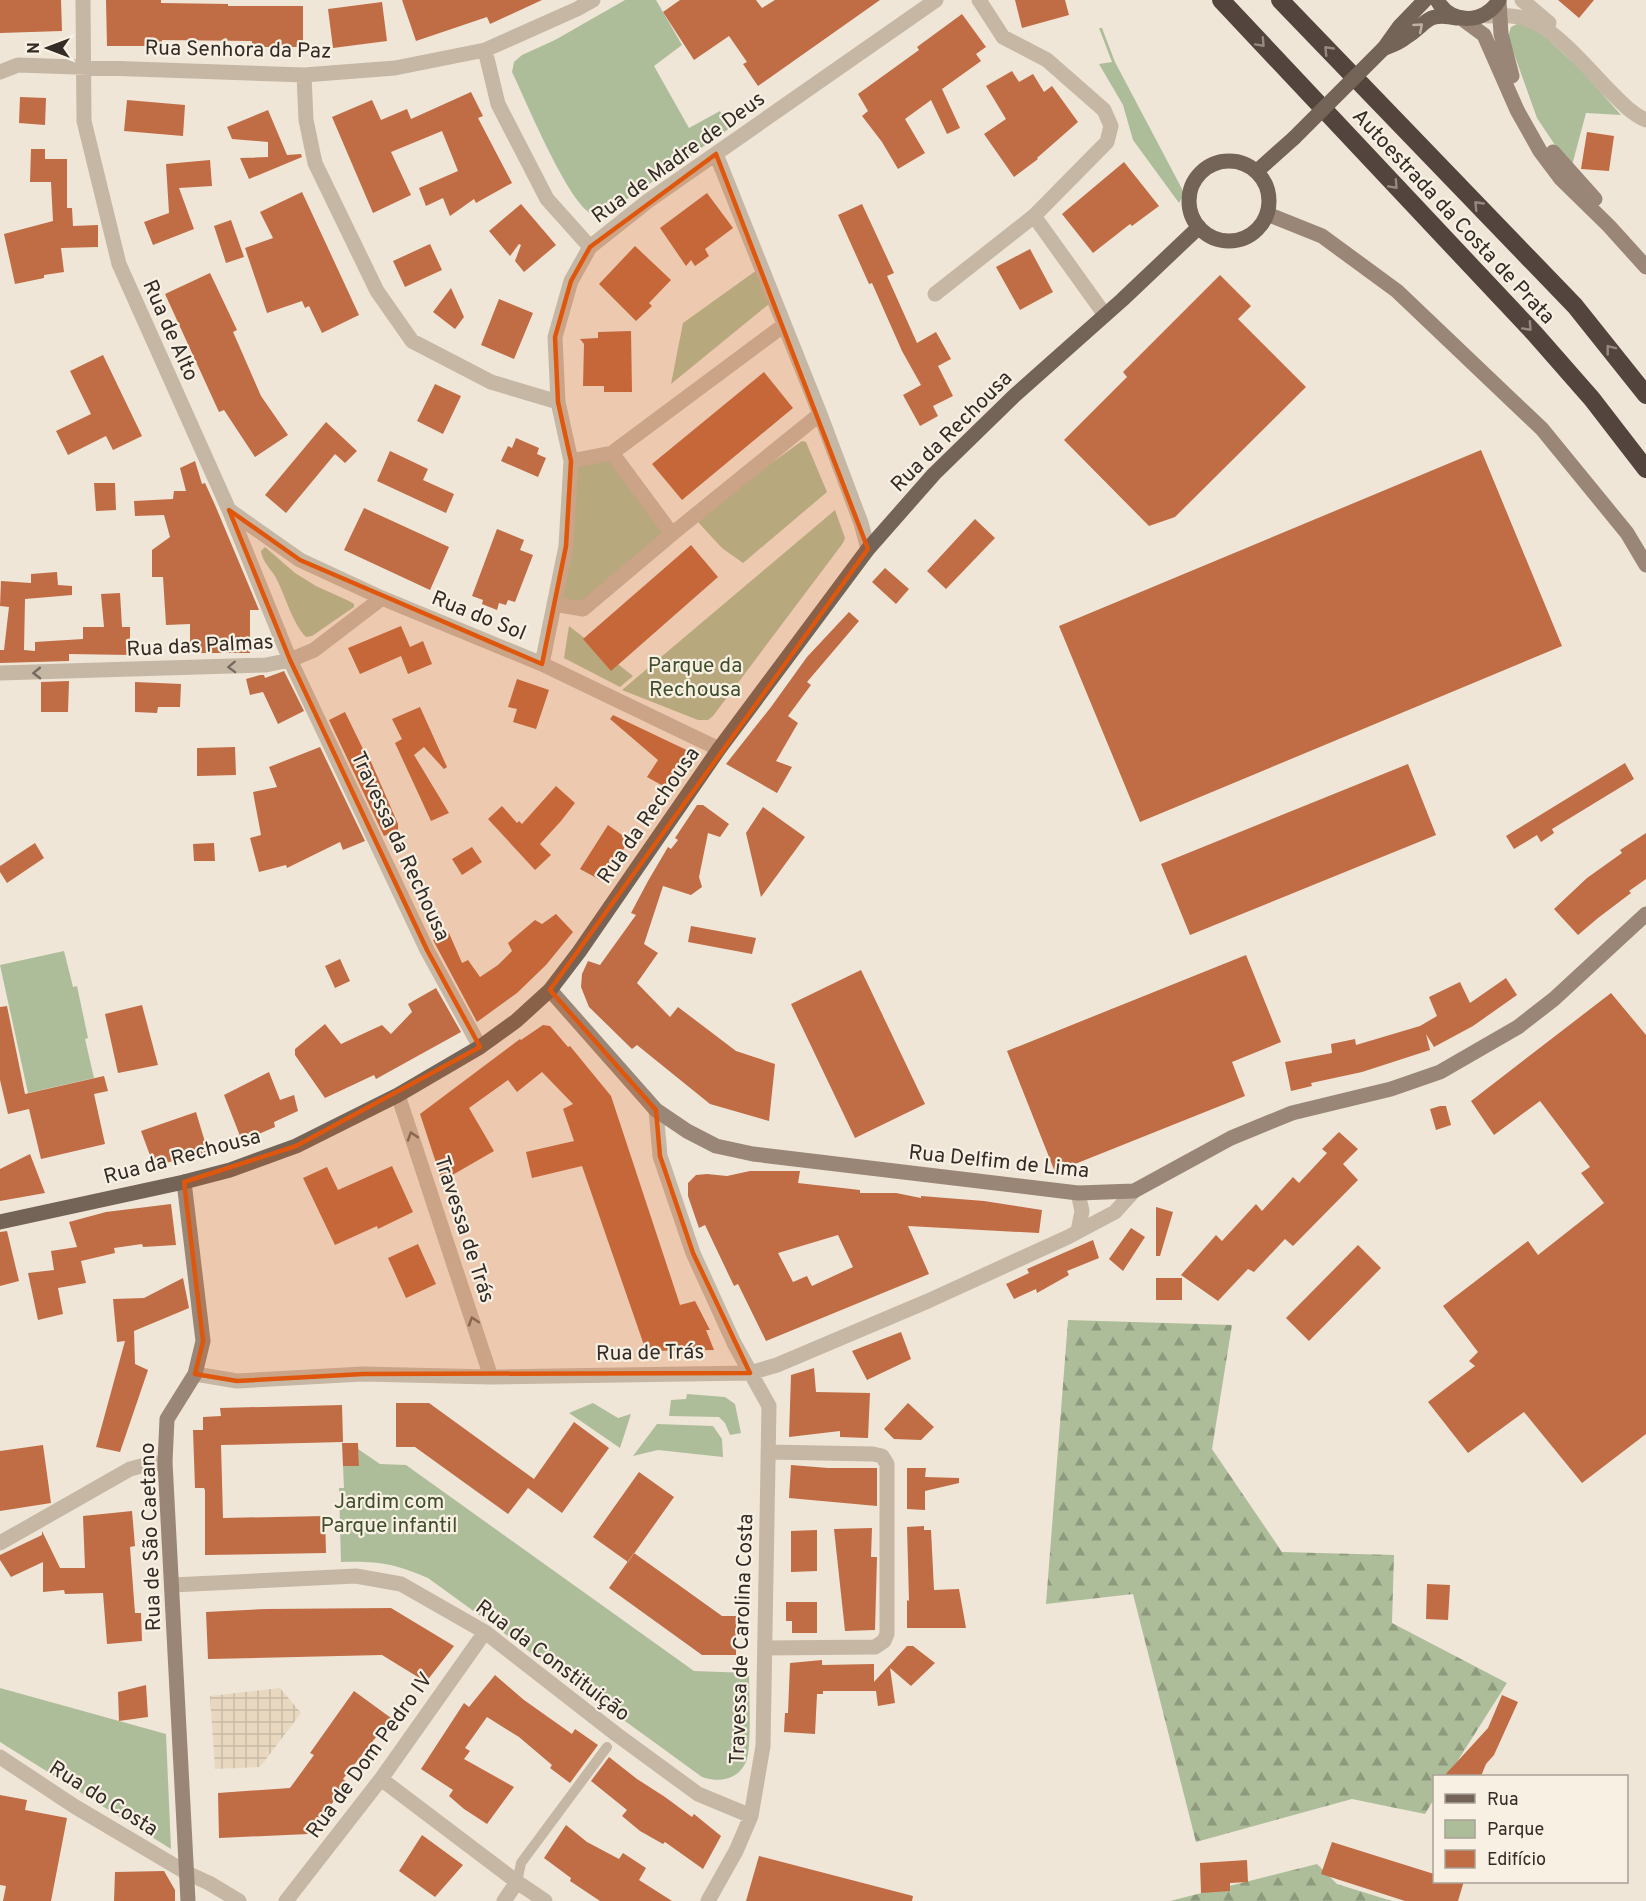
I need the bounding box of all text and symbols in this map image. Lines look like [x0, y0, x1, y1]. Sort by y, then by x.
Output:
north arrow [18, 18, 78, 78]
one-way arrow [1412, 23, 1423, 34]
street label: Rua Senhora da Paz [144, 35, 332, 66]
one-way arrow [1254, 36, 1265, 46]
text: N [25, 42, 45, 54]
one-way arrow [1325, 46, 1336, 57]
street label: Rua de Madre de Deus [587, 86, 771, 230]
street label: Autoestrada da Costa de Prata [1346, 103, 1560, 331]
one-way arrow [1387, 177, 1398, 188]
one-way arrow [1475, 202, 1486, 213]
street label: Rua de Alto [135, 276, 204, 385]
one-way arrow [1521, 320, 1532, 330]
one-way arrow [1606, 345, 1617, 356]
street label: Rua da Rechousa [885, 365, 1019, 499]
street label: Rua do Sol [427, 585, 530, 648]
street label: Rua das Palmas [126, 629, 274, 664]
park label: Parque da Rechousa [648, 653, 742, 704]
one-way arrow [228, 660, 237, 673]
one-way arrow [33, 667, 42, 679]
street label: Rua da Rechousa [592, 742, 707, 890]
street label: Travessa da Rechousa [344, 748, 455, 946]
street label: Rua da Rechousa [101, 1124, 264, 1191]
one-way arrow [407, 1131, 419, 1142]
street label: Rua Delfim de Lima [907, 1140, 1091, 1185]
street label: Travessa de Trás [427, 1153, 500, 1306]
one-way arrow [467, 1316, 480, 1327]
street label: Rua de Trás [596, 1339, 704, 1368]
street label: Rua de São Caetano [135, 1442, 168, 1632]
park label: Jardim com Parque infantil [321, 1489, 457, 1540]
street label: Travessa de Carolina Costa [725, 1513, 760, 1765]
street label: Rua da Constituição [469, 1594, 635, 1728]
street label: Rua de Dom Pedro IV [301, 1668, 440, 1844]
street label: Rua do Costa [44, 1755, 163, 1843]
legend [1433, 1775, 1628, 1883]
text: Rua [1487, 1789, 1518, 1812]
text: Parque [1487, 1819, 1544, 1842]
text: Edifício [1487, 1849, 1546, 1872]

